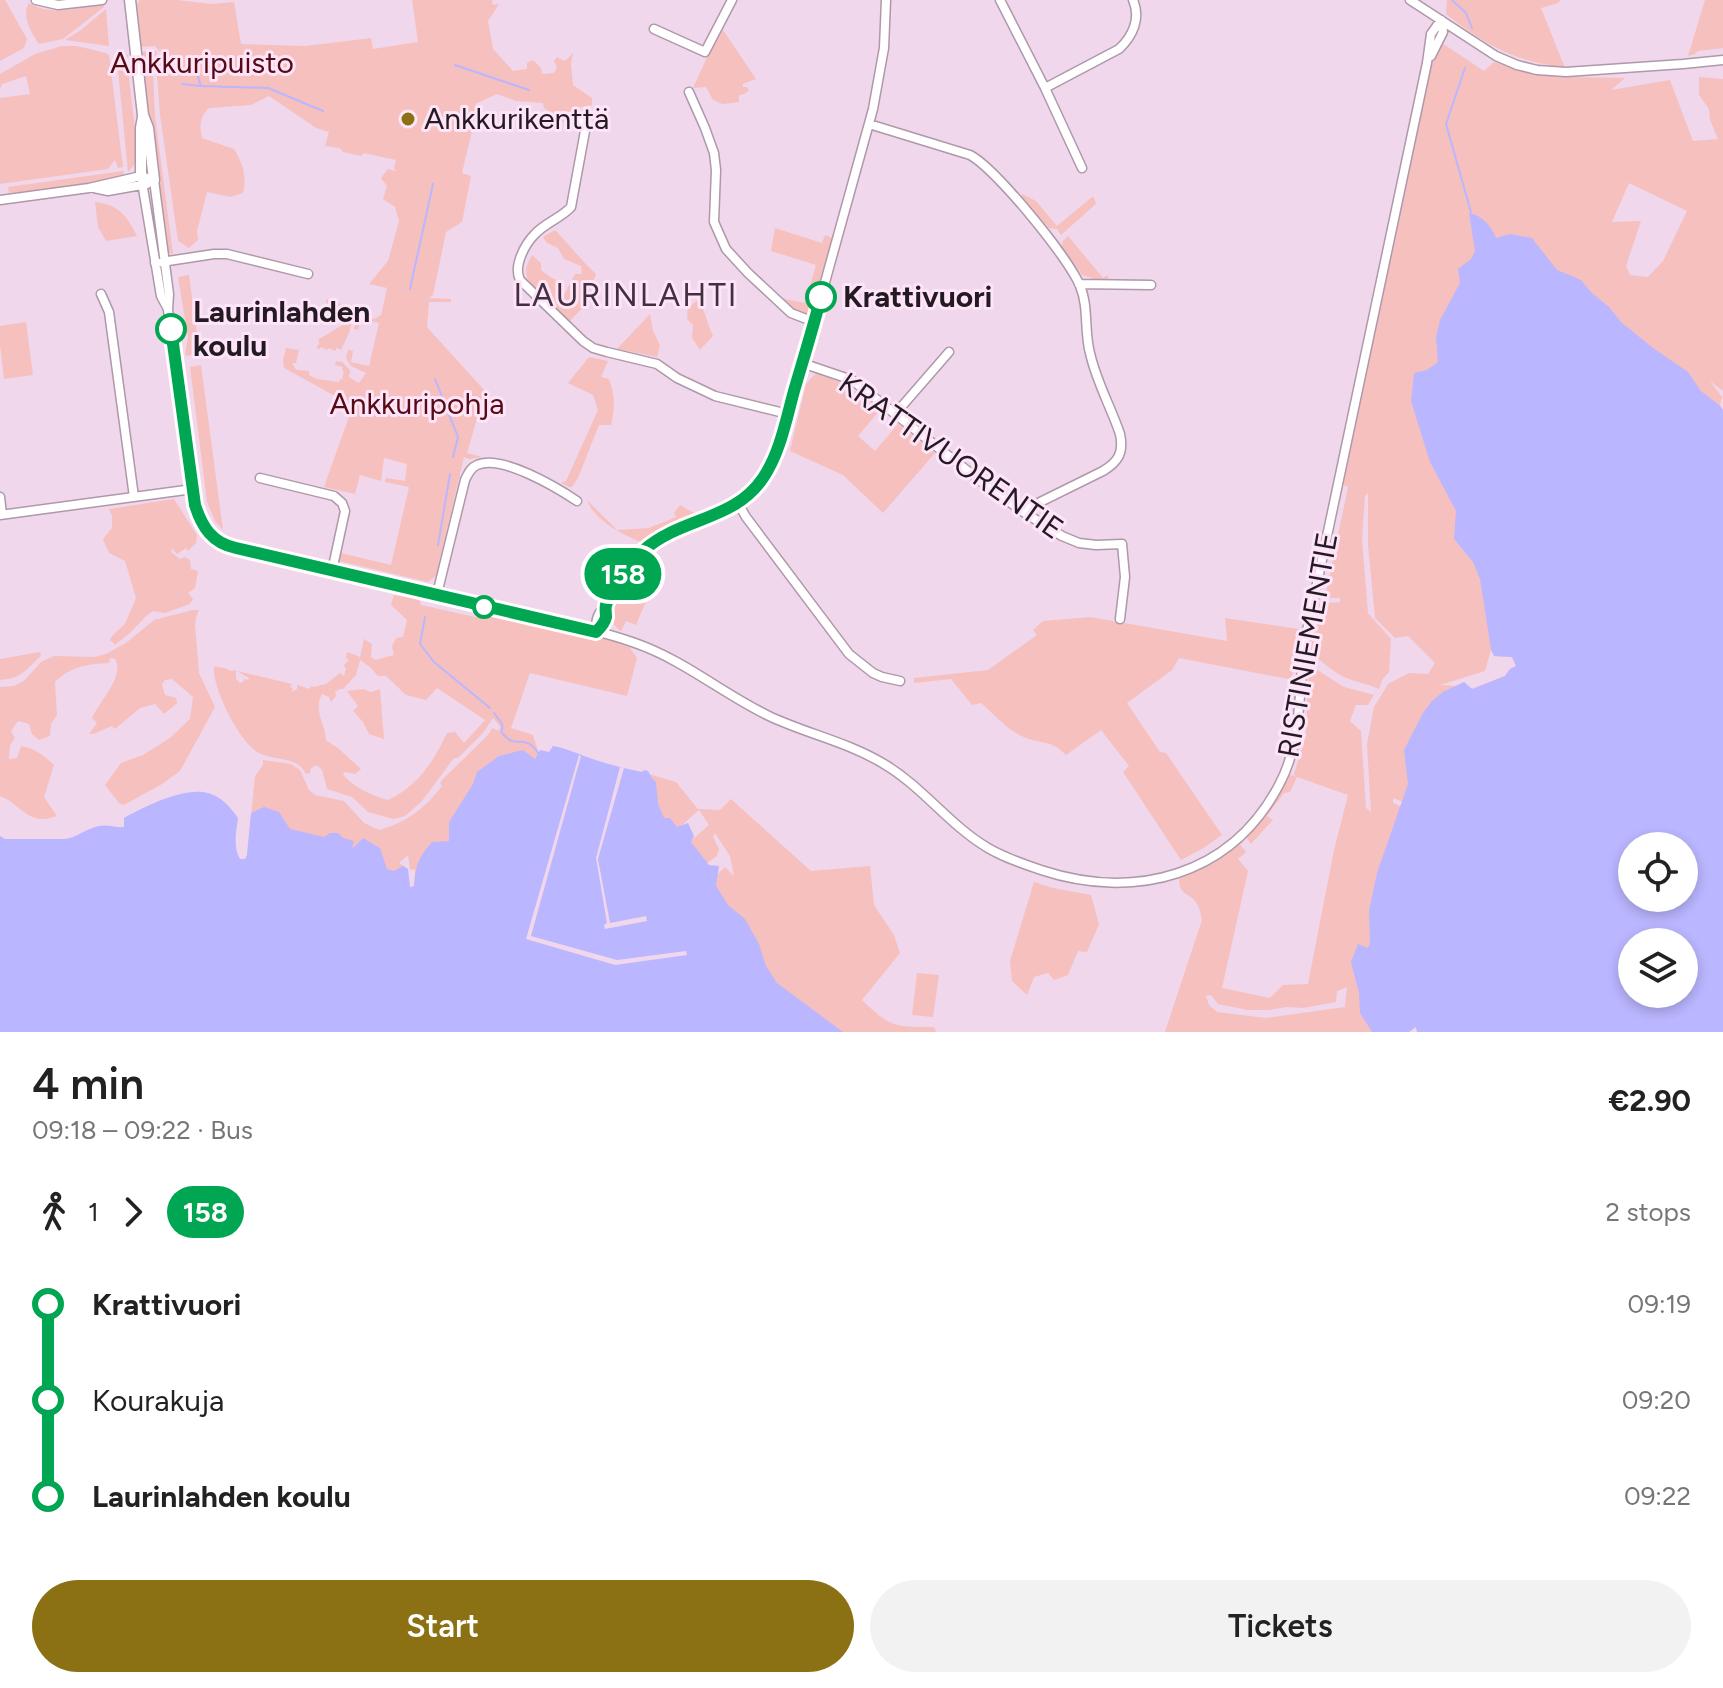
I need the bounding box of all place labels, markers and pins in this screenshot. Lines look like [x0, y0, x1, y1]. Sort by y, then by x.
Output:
place label: Ankkurikenttä [424, 100, 609, 137]
marker: Ankkurikenttä [399, 110, 417, 128]
place label: Krattivuori [843, 278, 992, 315]
marker: Krattivuori [806, 282, 836, 312]
place label: Laurinlahden koulu [193, 293, 370, 364]
marker: Laurinlahden koulu [156, 314, 186, 344]
unlabelled marker [473, 596, 495, 618]

